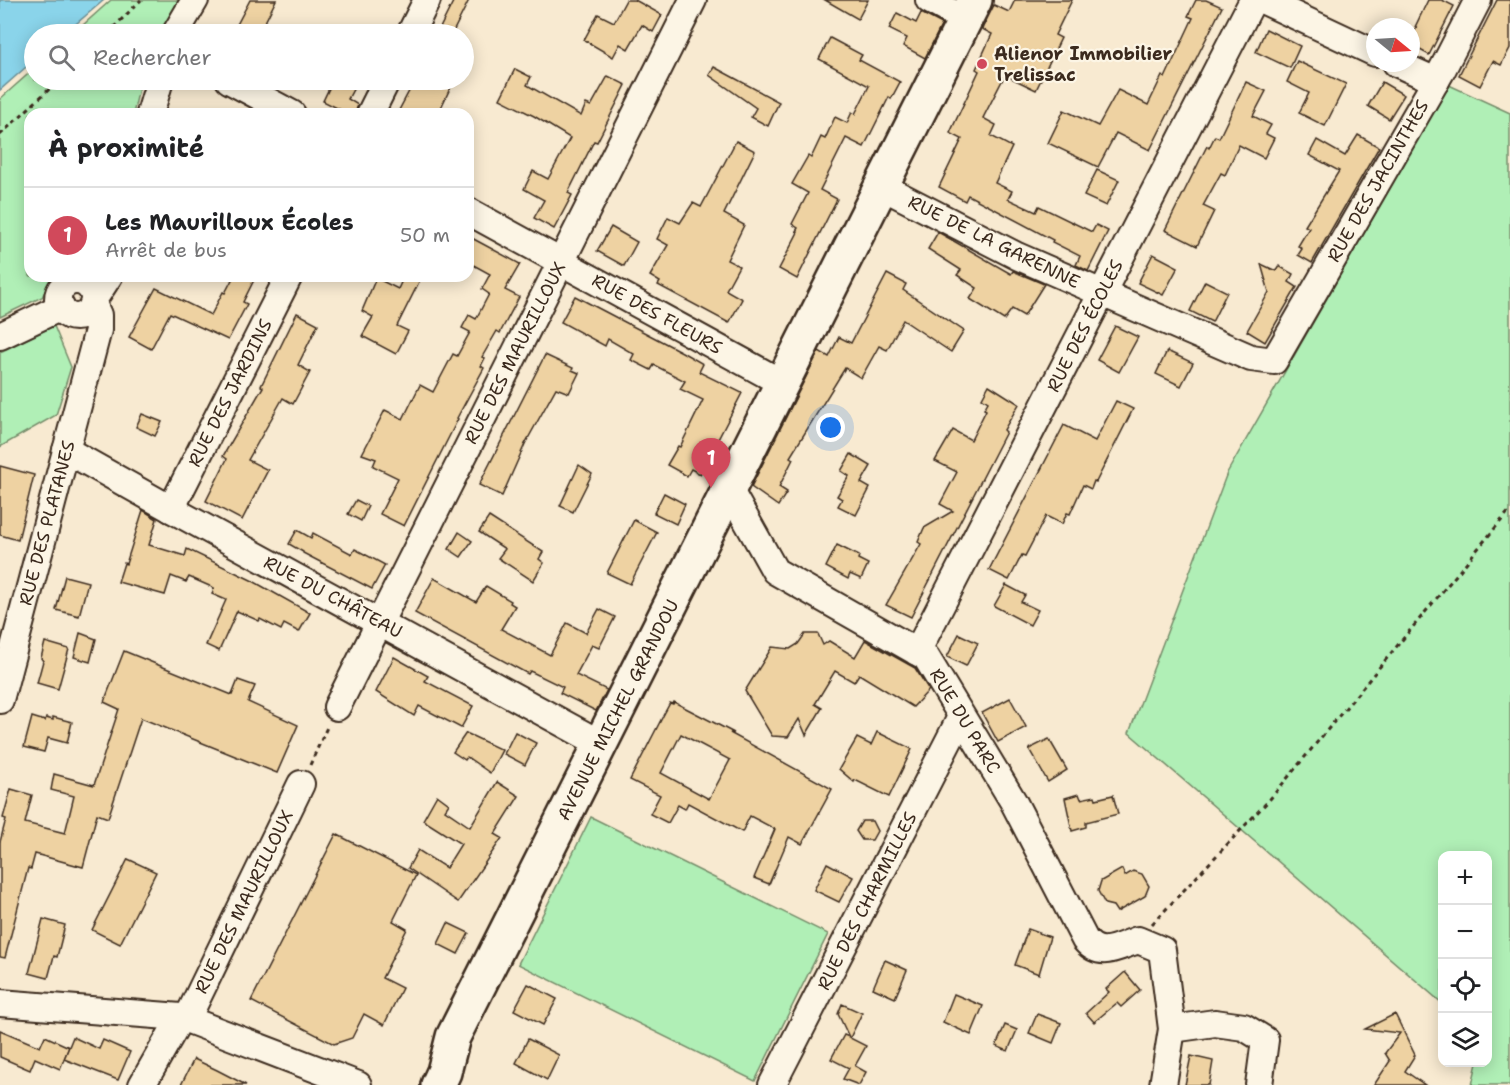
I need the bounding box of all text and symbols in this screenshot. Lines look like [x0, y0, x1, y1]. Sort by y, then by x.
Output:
north arrow [1366, 18, 1420, 72]
search box [24, 24, 474, 90]
icon: search [45, 41, 78, 74]
place label: Alienor Immobilier Trelissac [994, 42, 1172, 87]
text: Rechercher [93, 43, 212, 72]
marker: Alienor Immobilier Trelissac [975, 57, 989, 71]
street label: RUE DES JACINTHES [1322, 95, 1434, 267]
text: À proximité [48, 130, 204, 165]
street label: RUE DE LA GARENNE [904, 190, 1084, 294]
text: Les Maurilloux Écoles [105, 208, 354, 237]
text: 1 [63, 222, 72, 248]
text: 50 m [400, 222, 450, 248]
text: Arrêt de bus [105, 237, 227, 263]
street label: RUE DES ÉCOLES [1041, 256, 1129, 396]
street label: RUE DES MAURILLOUX [459, 258, 571, 448]
street label: RUE DES FLEURS [588, 268, 726, 360]
street label: RUE DES JARDINS [182, 315, 278, 471]
your location [816, 413, 845, 442]
street label: RUE DES PLATANES [13, 438, 81, 608]
pin: 1 [692, 438, 730, 488]
street label: RUE DU CHÂTEAU [259, 550, 407, 644]
street label: AVENUE MICHEL GRANDOU [552, 595, 684, 825]
street label: RUE DU PARC [924, 664, 1006, 778]
street label: RUE DES MAURILLOUX [189, 806, 299, 998]
street label: RUE DES CHARMILLES [812, 808, 922, 994]
map controls [1438, 851, 1492, 1067]
button: + [1438, 851, 1492, 905]
button: − [1438, 905, 1492, 959]
button: locate [1438, 959, 1492, 1013]
button: layers [1438, 1013, 1492, 1067]

